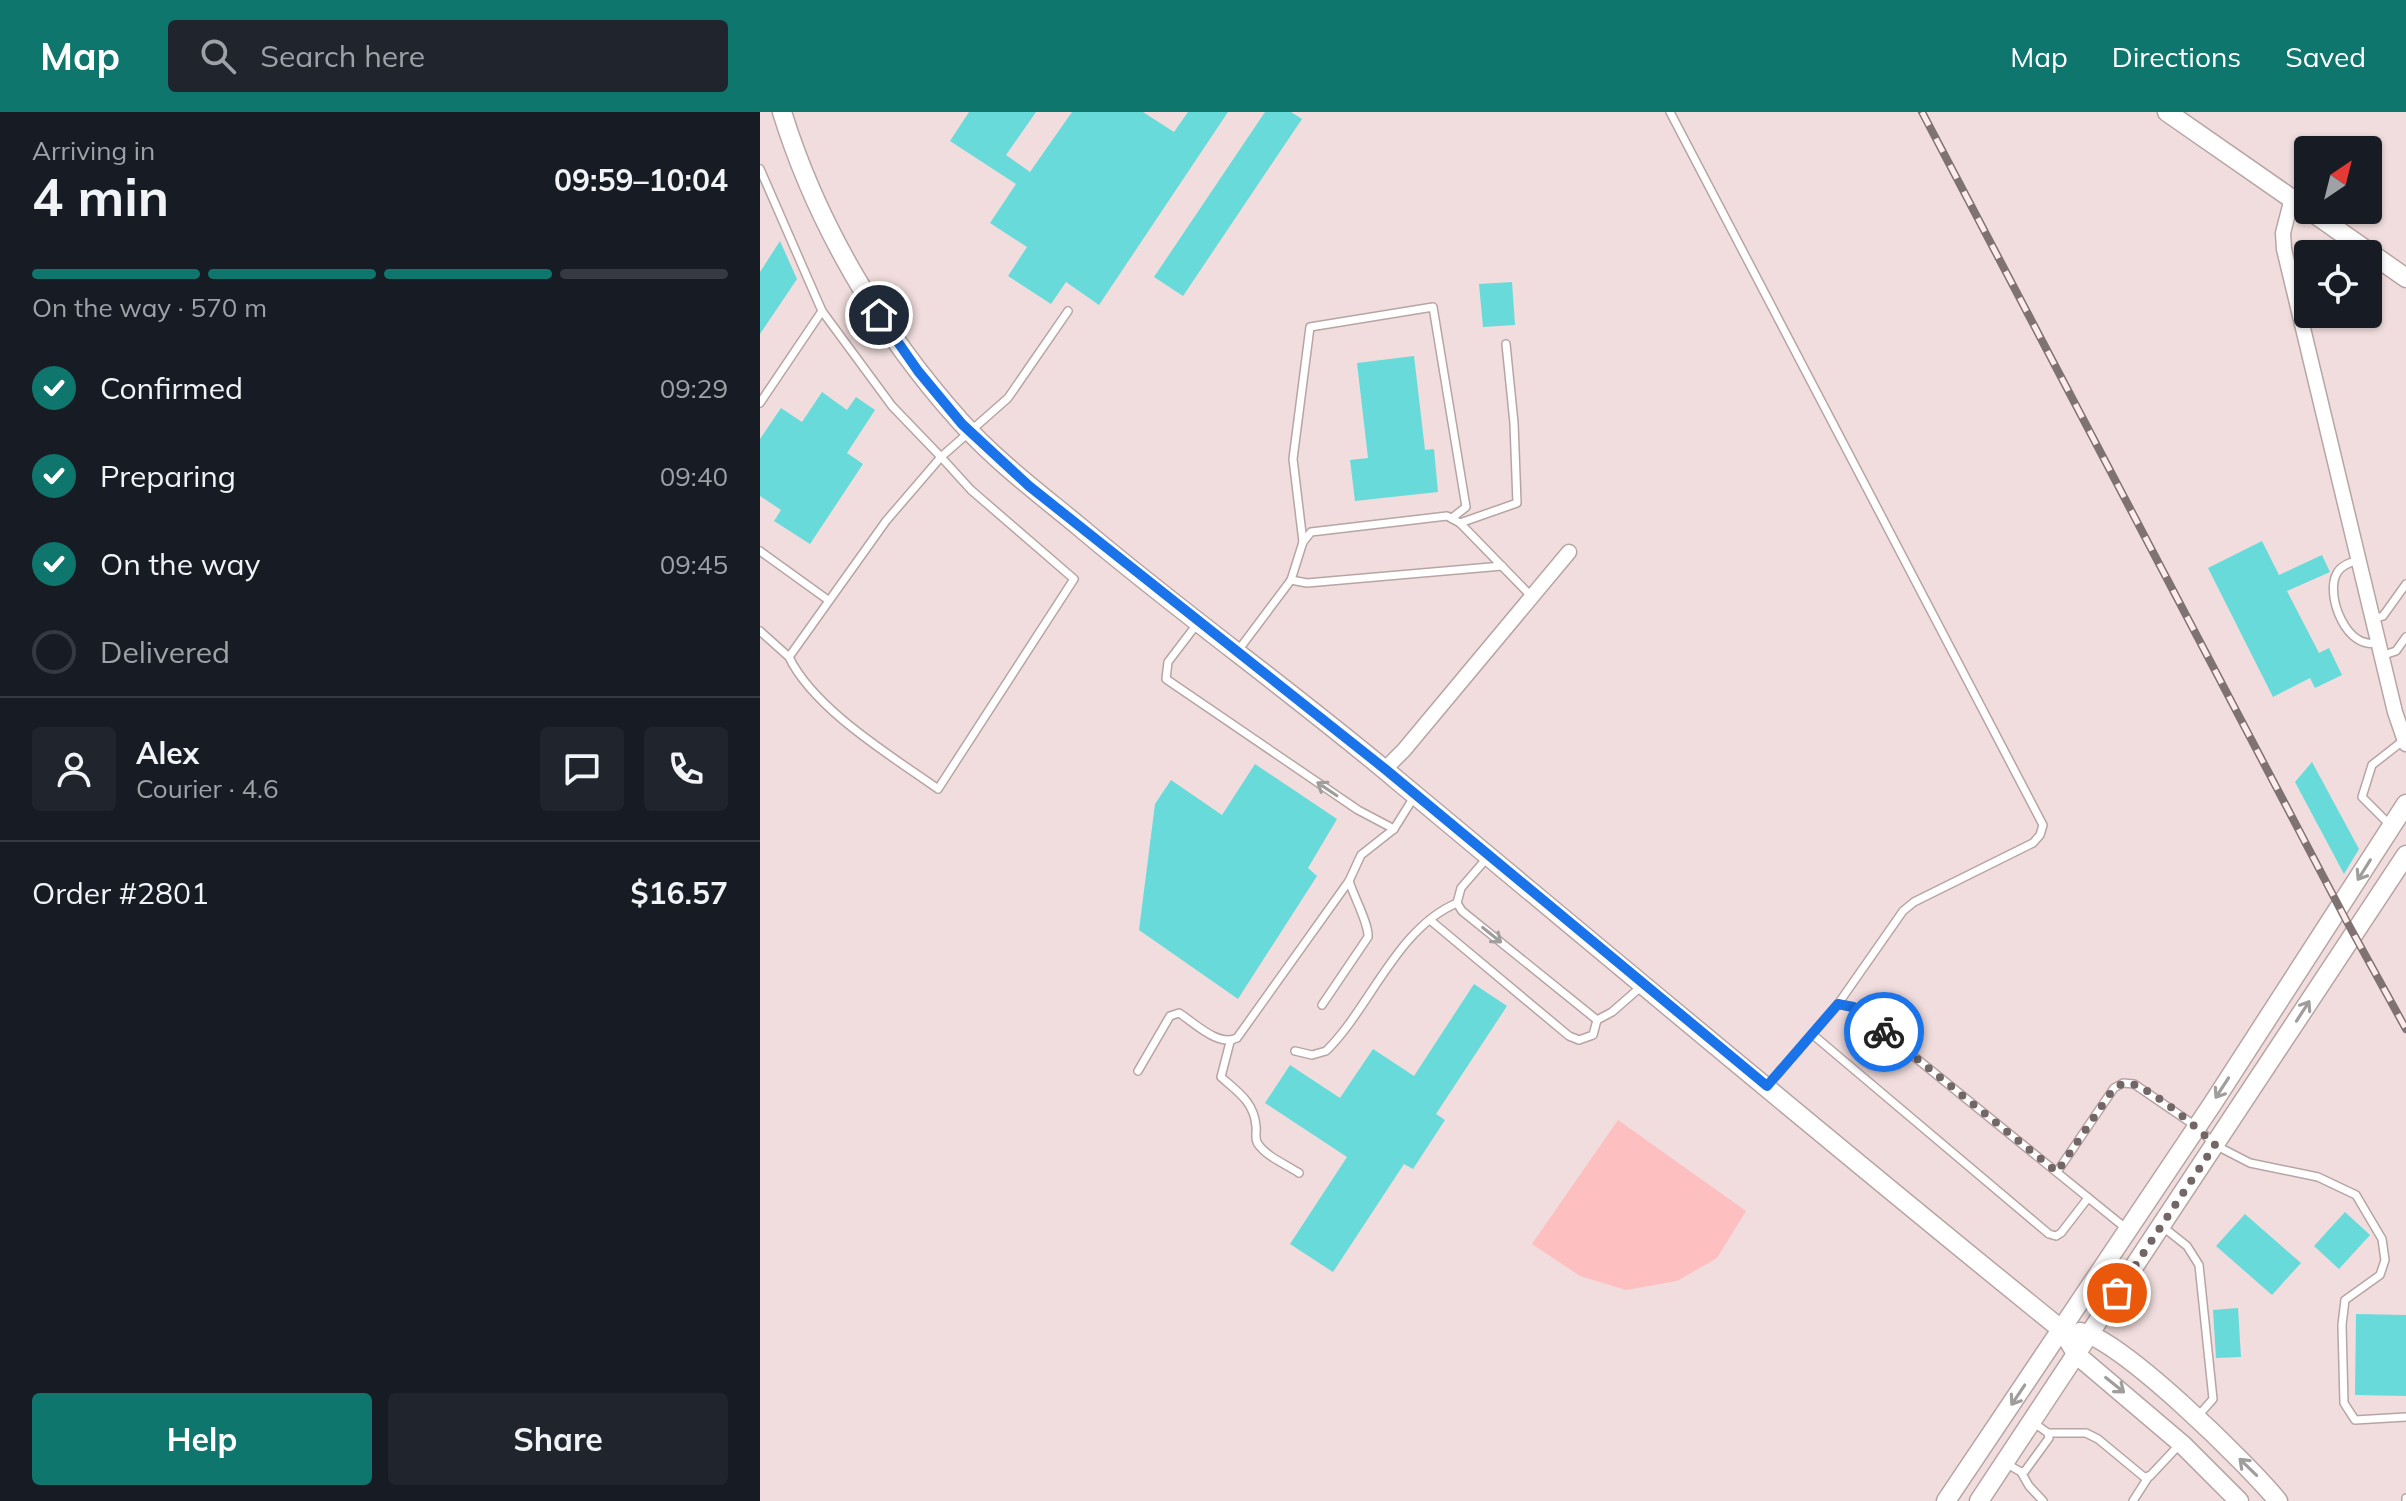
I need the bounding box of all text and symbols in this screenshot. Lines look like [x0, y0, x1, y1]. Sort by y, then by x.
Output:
search box [168, 20, 728, 92]
text: Map [40, 32, 120, 80]
icon: search [196, 34, 240, 78]
text: Search here [260, 37, 425, 75]
text: Map [2010, 39, 2068, 74]
text: Directions [2112, 39, 2241, 74]
text: Saved [2285, 39, 2366, 74]
text: Arriving in [32, 134, 155, 167]
north arrow [2294, 136, 2382, 224]
map controls [2294, 136, 2382, 328]
text: 09:59–10:04 [554, 161, 728, 199]
text: 4 min [32, 164, 169, 229]
button: locate [2294, 240, 2382, 328]
pin [845, 281, 913, 349]
text: On the way · 570 m [32, 291, 267, 324]
icon: home [857, 293, 901, 337]
icon: check [32, 366, 76, 410]
text: Confirmed [100, 369, 243, 407]
text: 09:29 [660, 372, 728, 405]
icon: check [32, 454, 76, 498]
text: Preparing [100, 457, 236, 495]
text: 09:40 [660, 460, 728, 493]
icon: check [32, 542, 76, 586]
text: On the way [100, 545, 260, 583]
text: 09:45 [660, 548, 728, 581]
text: Delivered [100, 633, 230, 671]
button: person [32, 727, 116, 811]
button: chat [540, 727, 624, 811]
button: phone [644, 727, 728, 811]
text: Alex [136, 734, 199, 772]
text: Courier · 4.6 [136, 772, 279, 805]
one-way arrow [1316, 781, 1339, 797]
one-way arrow [2356, 858, 2372, 881]
text: Order #2801 [32, 874, 209, 912]
text: $16.57 [631, 874, 728, 912]
one-way arrow [1481, 926, 1502, 944]
courier [1844, 992, 1924, 1072]
one-way arrow [2295, 1000, 2311, 1022]
icon: bike [1862, 1010, 1906, 1054]
one-way arrow [2214, 1076, 2230, 1099]
pin [2083, 1259, 2151, 1327]
icon: bag [2095, 1271, 2139, 1315]
one-way arrow [2104, 1377, 2125, 1394]
one-way arrow [2010, 1383, 2026, 1405]
button: Help [32, 1393, 372, 1485]
button: Share [388, 1393, 728, 1485]
one-way arrow [2239, 1458, 2259, 1476]

